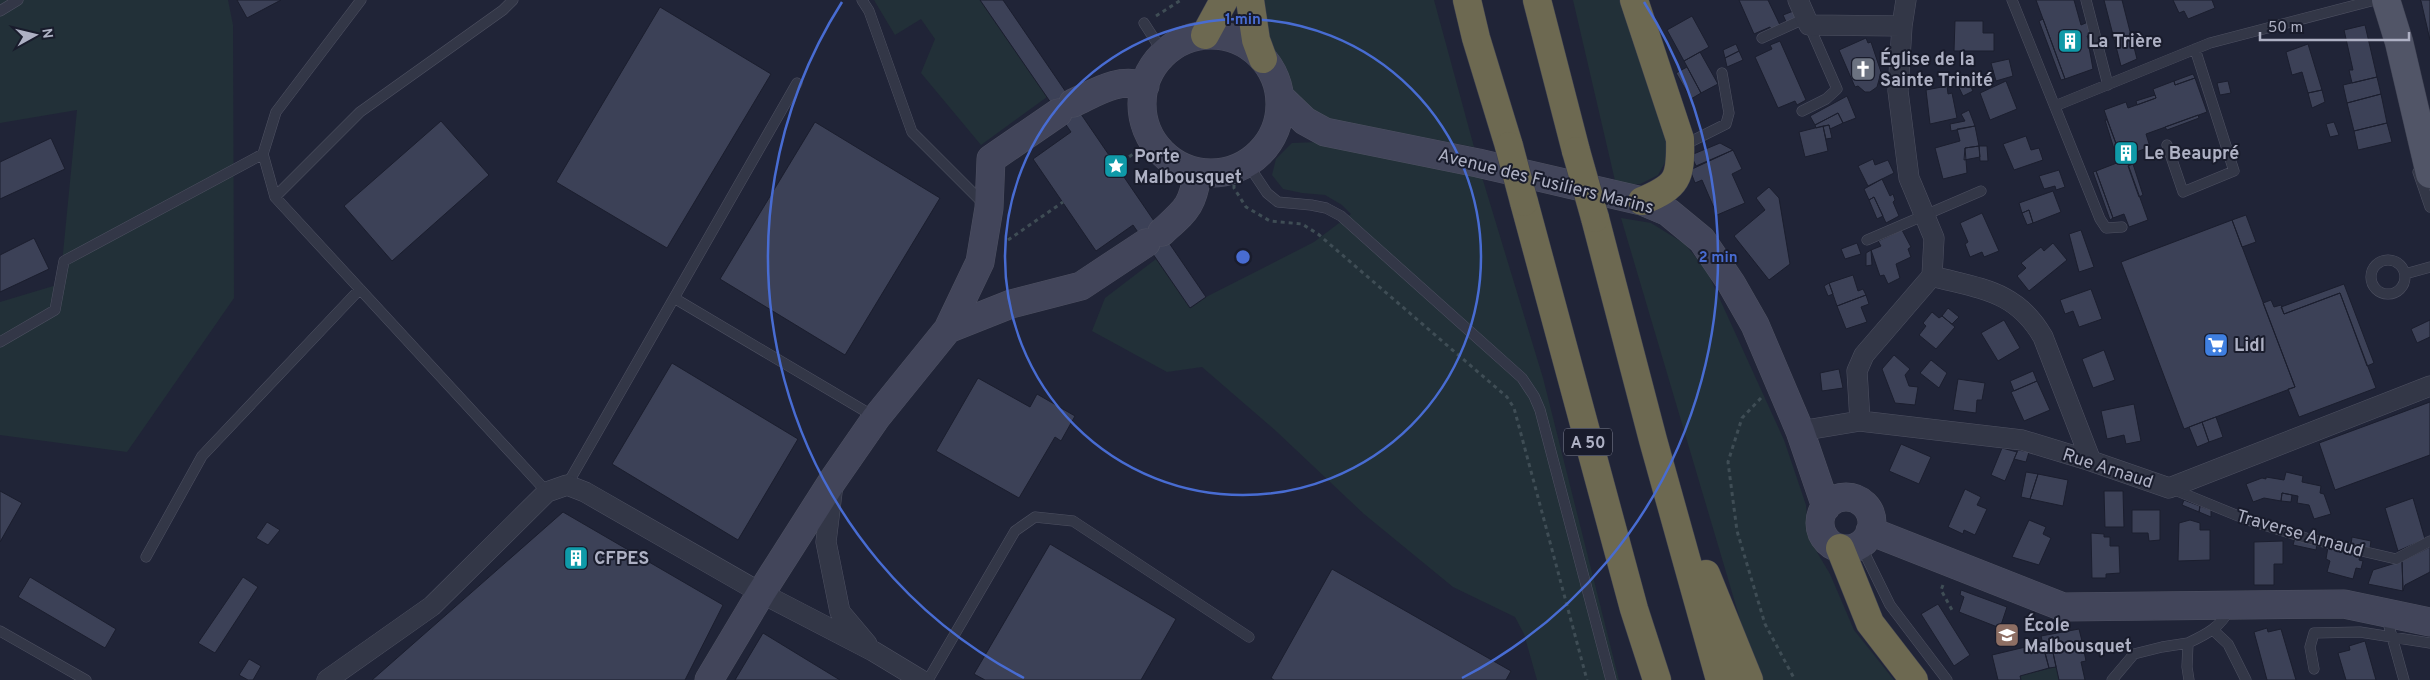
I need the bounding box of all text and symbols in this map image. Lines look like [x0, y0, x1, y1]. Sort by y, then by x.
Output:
north arrow [10, 10, 60, 60]
scale bar [2260, 10, 2409, 42]
text: 1 min [1225, 11, 1261, 30]
text: 50 m [2268, 19, 2303, 38]
text: N [37, 27, 56, 40]
building icon: La Trière [2057, 28, 2083, 54]
place label: La Trière [2088, 31, 2162, 54]
place label: Église de la Sainte Trinité [1880, 47, 1993, 93]
church icon: Église de la Sainte Trinité [1850, 56, 1876, 82]
building icon: Le Beaupré [2113, 140, 2139, 166]
place label: Le Beaupré [2144, 143, 2239, 166]
street label: Avenue des Fusiliers Marins [1435, 144, 1656, 220]
place label: Porte Malbousquet [1134, 146, 1242, 190]
place icon: Porte Malbousquet [1103, 153, 1129, 179]
centre of rings [1234, 248, 1252, 266]
text: 2 min [1698, 249, 1738, 268]
supermarket icon: Lidl [2203, 332, 2229, 358]
place label: Lidl [2234, 335, 2265, 358]
road number: A 50 [1564, 428, 1612, 456]
street label: Rue Arnaud [2059, 444, 2156, 495]
street label: Traverse Arnaud [2233, 505, 2366, 564]
building icon: CFPES [563, 545, 589, 571]
place label: CFPES [594, 548, 649, 571]
place label: École Malbousquet [2024, 613, 2132, 659]
school or university icon: École Malbousquet [1994, 622, 2020, 648]

